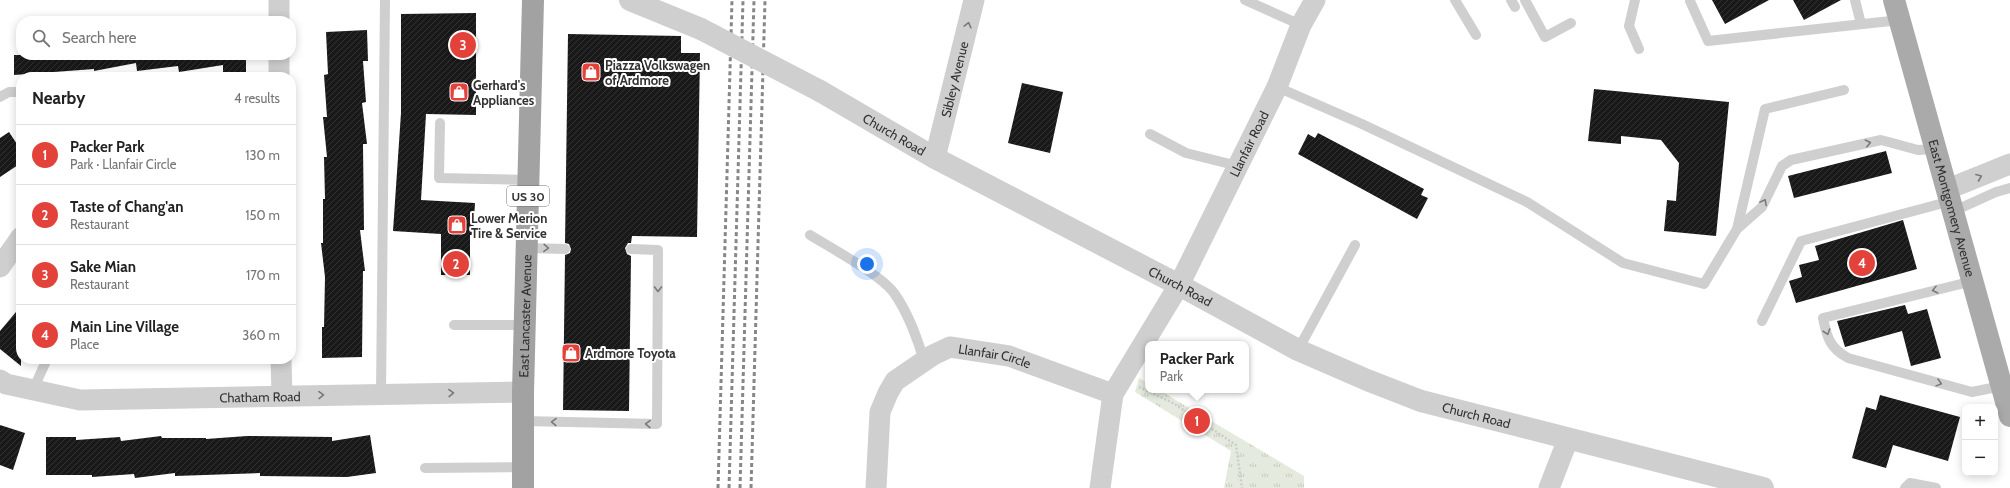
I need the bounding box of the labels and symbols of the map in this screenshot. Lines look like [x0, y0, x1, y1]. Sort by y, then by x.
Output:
one-way arrow [963, 22, 972, 29]
pin: 3 [450, 30, 476, 60]
street label: Sibley Avenue [937, 39, 972, 119]
place label: Piazza Volkswagen of Ardmore [605, 57, 710, 88]
shop icon: Piazza Volkswagen of Ardmore [580, 61, 602, 83]
place label: Gerhard's Appliances [473, 77, 535, 108]
shop icon: Gerhard's Appliances [448, 81, 470, 103]
street label: Llanfair Road [1226, 108, 1272, 179]
street label: Church Road [860, 110, 929, 159]
street label: East Montgomery Avenue [1925, 138, 1979, 279]
one-way arrow [1865, 140, 1871, 148]
one-way arrow [1975, 173, 1982, 181]
road number: US 30 [507, 186, 549, 206]
one-way arrow [1759, 199, 1767, 206]
place label: Lower Merion Tire & Service [471, 210, 547, 241]
shop icon: Lower Merion Tire & Service [446, 214, 468, 236]
one-way arrow [543, 244, 549, 253]
pin: 4 [1849, 248, 1875, 278]
pin: 2 [443, 249, 469, 279]
street label: East Lancaster Avenue [515, 254, 535, 378]
your location [857, 254, 877, 274]
street label: Church Road [1146, 263, 1215, 310]
one-way arrow [654, 286, 662, 292]
one-way arrow [1932, 286, 1938, 294]
one-way arrow [1822, 328, 1831, 335]
street label: Llanfair Circle [957, 340, 1034, 371]
shop icon: Ardmore Toyota [560, 342, 582, 364]
place label: Ardmore Toyota [585, 345, 676, 361]
one-way arrow [1936, 378, 1943, 387]
street label: Chatham Road [219, 388, 301, 405]
one-way arrow [448, 389, 454, 397]
one-way arrow [318, 391, 324, 399]
street label: Church Road [1440, 399, 1512, 431]
pin: 1 [1184, 406, 1210, 436]
one-way arrow [551, 418, 557, 426]
one-way arrow [645, 420, 651, 428]

